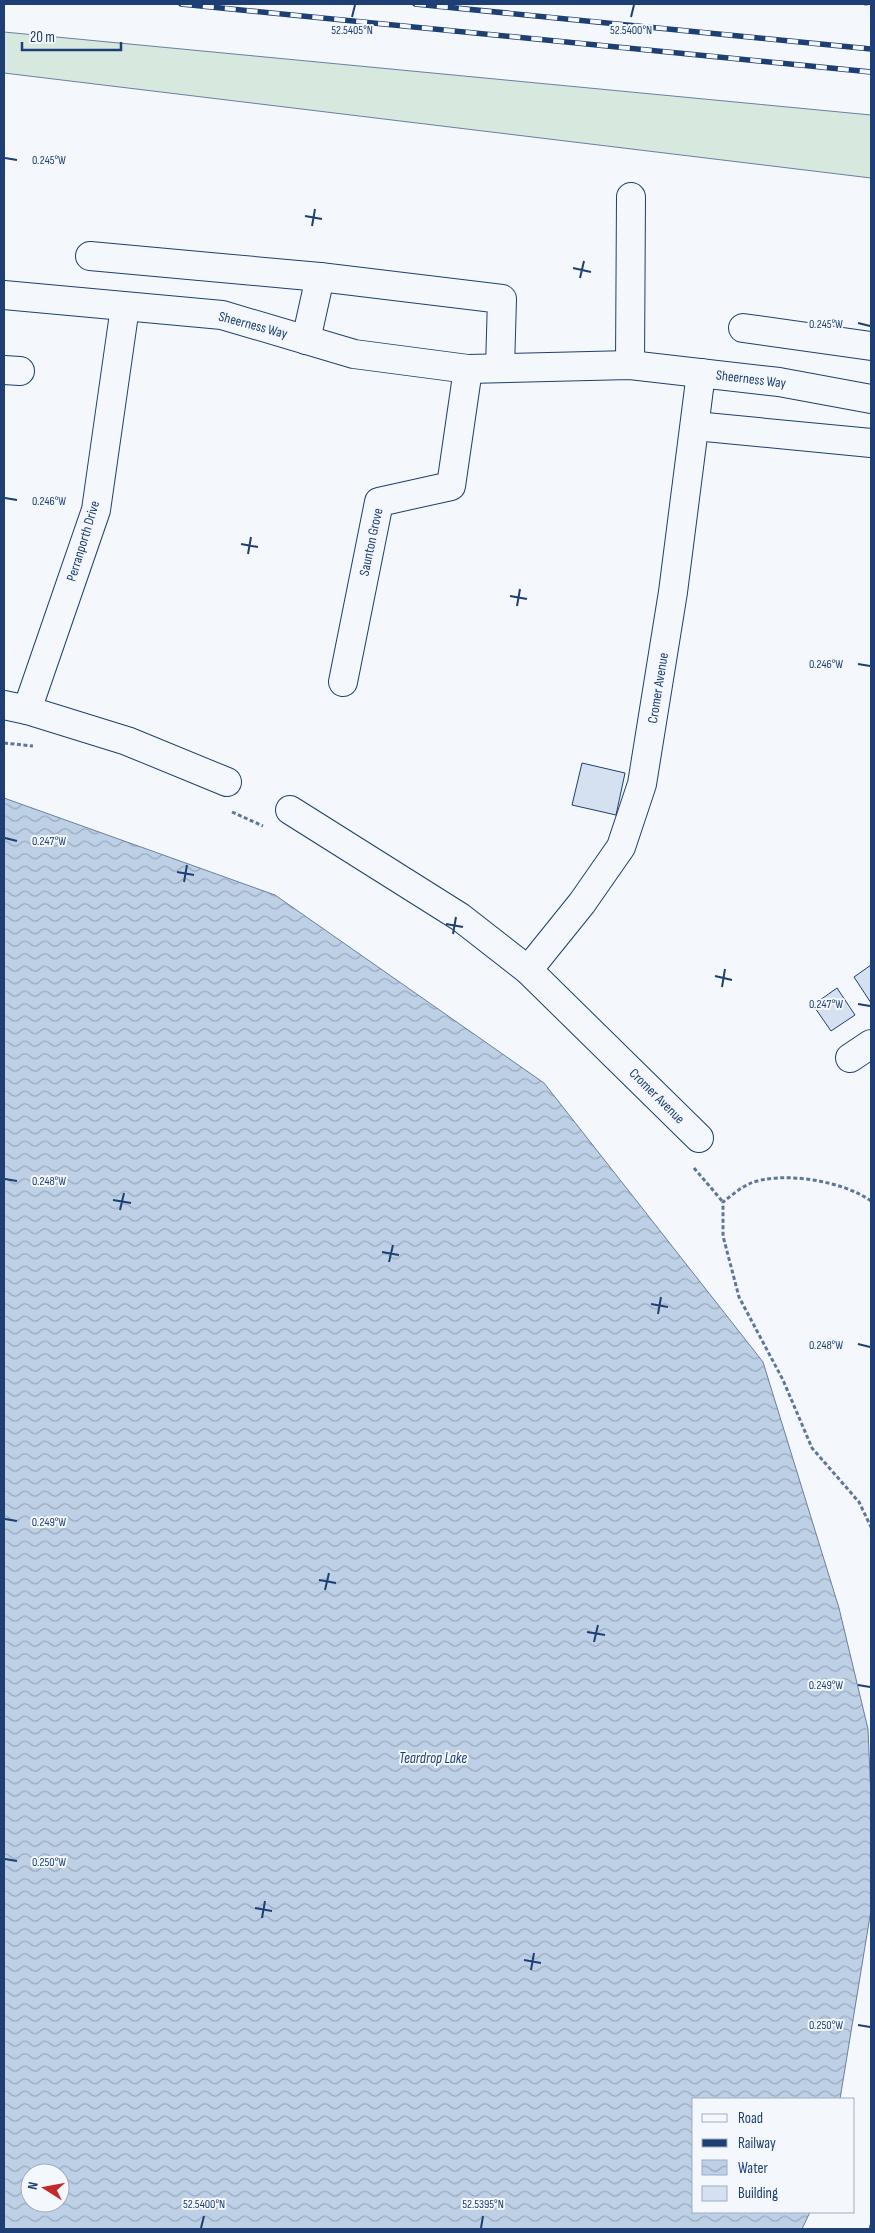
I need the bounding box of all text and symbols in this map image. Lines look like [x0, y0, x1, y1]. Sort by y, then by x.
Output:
scale bar [22, 20, 121, 52]
text: 52.5405°N [331, 23, 373, 38]
text: 52.5400°N [610, 23, 652, 38]
text: 20 m [30, 28, 55, 47]
text: 0.245°W [32, 153, 66, 168]
street label: Sheerness Way [217, 308, 290, 342]
text: 0.245°W [809, 317, 843, 332]
street label: Sheerness Way [715, 366, 788, 392]
text: 0.246°W [32, 494, 66, 509]
street label: Perranporth Drive [63, 499, 103, 583]
street label: Saunton Grove [356, 507, 386, 577]
street label: Cromer Avenue [644, 651, 672, 725]
text: 0.246°W [809, 657, 843, 672]
text: 0.247°W [32, 834, 66, 849]
text: 0.247°W [809, 997, 843, 1012]
street label: Cromer Avenue [626, 1065, 688, 1127]
text: 0.248°W [32, 1174, 66, 1189]
text: 0.248°W [809, 1338, 843, 1353]
text: 0.249°W [32, 1515, 66, 1530]
text: 0.249°W [809, 1678, 843, 1693]
water label: Teardrop Lake [399, 1749, 467, 1768]
text: 0.250°W [32, 1855, 66, 1870]
text: 0.250°W [809, 2018, 843, 2033]
legend [692, 2098, 855, 2213]
text: Road [738, 2109, 763, 2128]
text: Railway [738, 2134, 776, 2153]
text: Water [738, 2159, 769, 2178]
north arrow [20, 2163, 70, 2213]
text: N [24, 2180, 42, 2191]
text: Building [738, 2184, 778, 2203]
text: 52.5400°N [183, 2197, 225, 2212]
text: 52.5395°N [462, 2197, 504, 2212]

